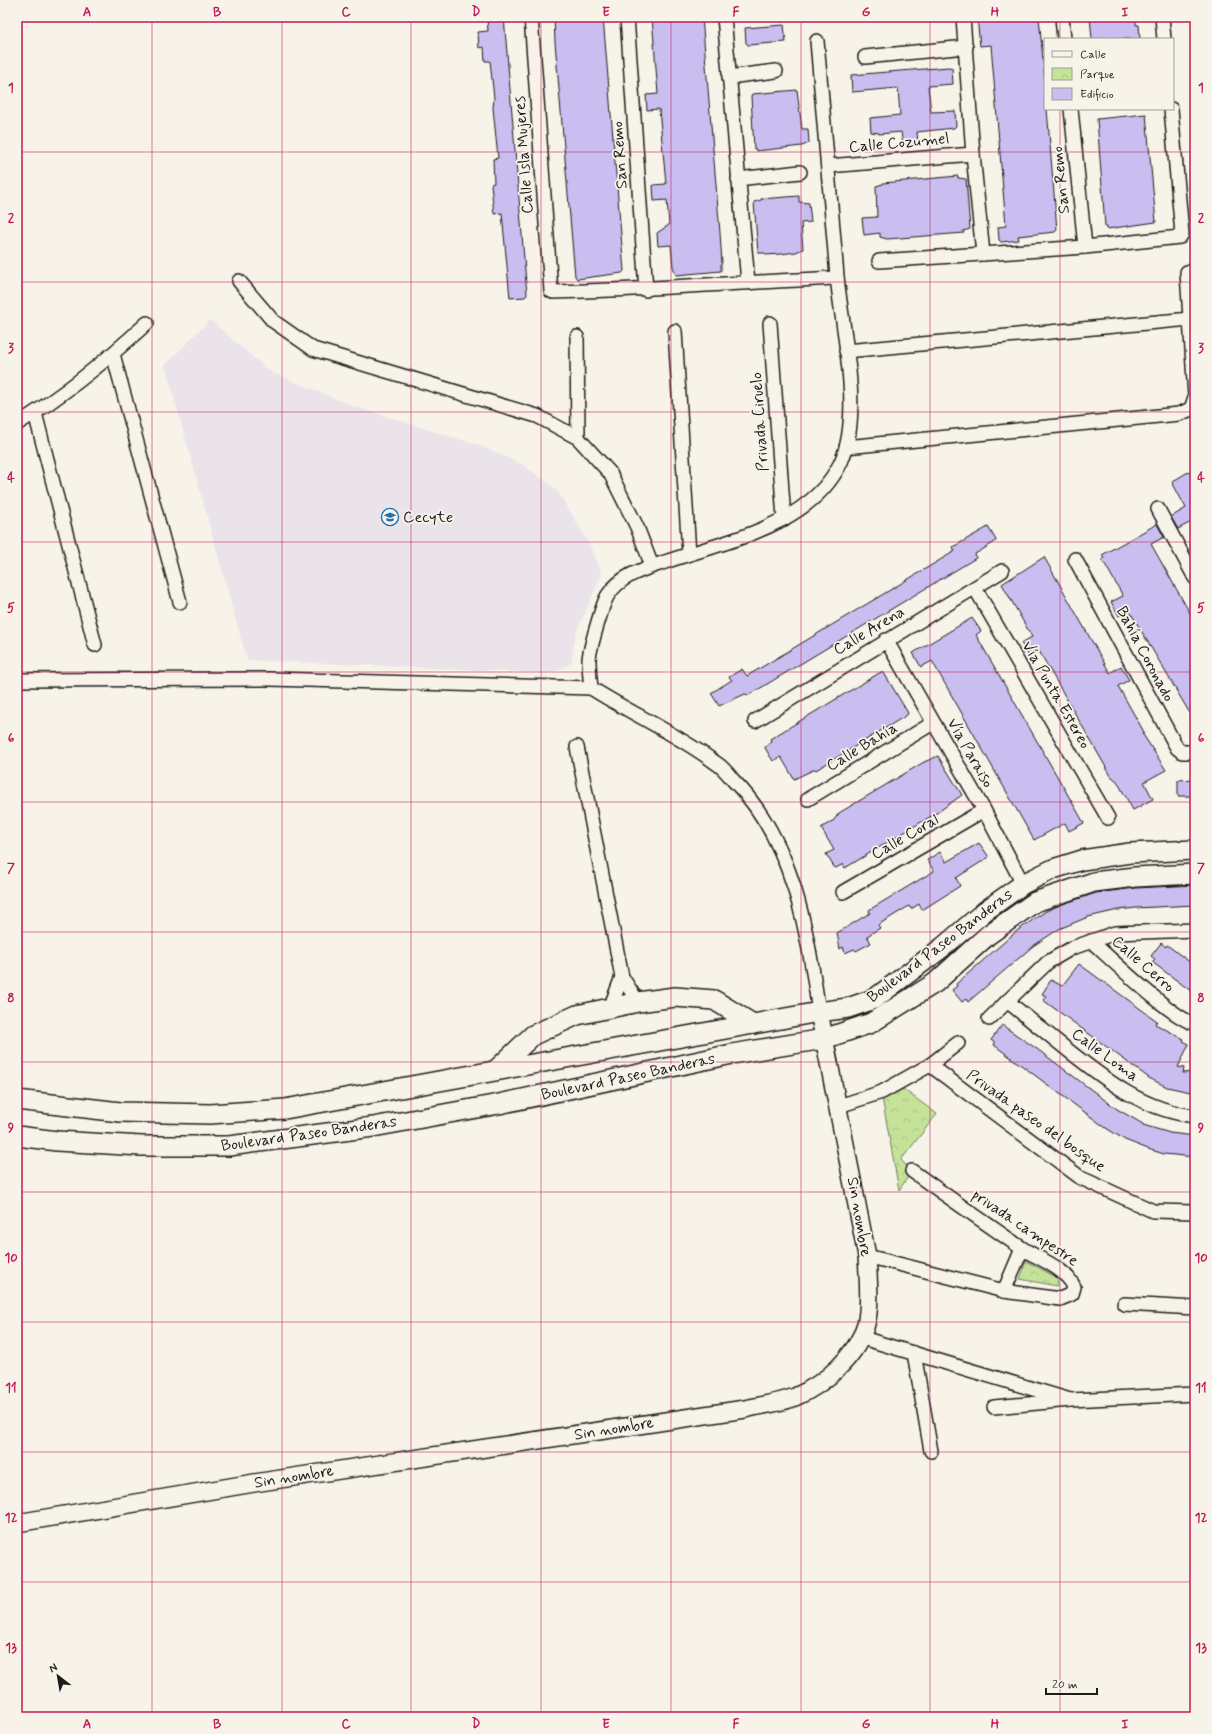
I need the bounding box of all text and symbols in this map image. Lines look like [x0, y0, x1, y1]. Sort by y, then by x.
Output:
text: A [83, 4, 91, 21]
text: B [213, 4, 222, 21]
text: C [341, 4, 351, 21]
text: D [472, 4, 481, 21]
text: E [602, 4, 610, 21]
text: F [733, 4, 740, 21]
text: G [862, 4, 871, 21]
text: H [991, 4, 1000, 21]
text: I [1122, 4, 1129, 21]
legend [1044, 38, 1174, 110]
text: Calle [1080, 47, 1106, 63]
text: Parque [1080, 67, 1115, 83]
text: 1 [8, 80, 14, 97]
text: 1 [1198, 80, 1204, 97]
text: Edificio [1080, 87, 1114, 103]
street label: Calle Isla Mujeres [509, 95, 539, 215]
street label: San Remo [607, 121, 633, 189]
street label: Calle Cozumel [848, 128, 950, 158]
street label: San Remo [1047, 145, 1075, 215]
text: 2 [8, 210, 15, 227]
text: 2 [1198, 210, 1205, 227]
text: 3 [8, 340, 14, 357]
text: 3 [1198, 340, 1204, 357]
street label: Privada Ciruelo [746, 371, 774, 472]
text: 4 [7, 470, 15, 487]
text: 4 [1197, 470, 1205, 487]
school or university icon: Cecyte [380, 507, 400, 527]
place label: Cecyte [403, 507, 453, 528]
text: 5 [7, 600, 15, 617]
text: 5 [1197, 600, 1205, 617]
street label: Calle Arena [829, 601, 909, 661]
street label: Bahía Coronado [1111, 603, 1179, 705]
street label: Vía Punta Estereo [1017, 637, 1095, 753]
street label: Vía Paraiso [942, 714, 998, 792]
street label: Calle Bahía [823, 718, 901, 776]
text: 6 [8, 730, 15, 747]
text: 6 [1198, 730, 1205, 747]
street label: Calle Coral [868, 809, 942, 865]
text: 7 [7, 860, 15, 877]
text: 7 [1197, 860, 1205, 877]
street label: Boulevard Paseo Banderas [863, 884, 1017, 1008]
street label: Calle Cerro [1107, 931, 1179, 997]
text: 8 [7, 990, 15, 1007]
text: 8 [1197, 990, 1205, 1007]
street label: Calle Loma [1067, 1024, 1143, 1086]
street label: Boulevard Paseo Banderas [539, 1048, 717, 1106]
street label: Privada paseo del bosque [962, 1065, 1110, 1177]
street label: Boulevard Paseo Banderas [220, 1111, 398, 1157]
text: 9 [8, 1120, 15, 1137]
text: 9 [1198, 1120, 1205, 1137]
street label: Sin nombre [842, 1176, 876, 1259]
street label: privada campestre [968, 1185, 1082, 1272]
text: 10 [4, 1250, 18, 1267]
text: 10 [1194, 1250, 1208, 1267]
text: 11 [5, 1380, 17, 1397]
text: 11 [1195, 1380, 1207, 1397]
street label: Sin nombre [573, 1412, 656, 1446]
street label: Sin nombre [253, 1460, 336, 1494]
text: 12 [5, 1510, 17, 1527]
text: 12 [1195, 1510, 1207, 1527]
text: 13 [5, 1640, 17, 1657]
text: 13 [1195, 1640, 1207, 1657]
north arrow [38, 1656, 78, 1696]
text: N [47, 1660, 60, 1676]
scale bar [1046, 1670, 1097, 1696]
text: 20 m [1052, 1677, 1078, 1693]
text: A [83, 1716, 91, 1733]
text: B [213, 1716, 222, 1733]
text: C [341, 1716, 351, 1733]
text: D [472, 1716, 481, 1733]
text: E [602, 1716, 610, 1733]
text: F [733, 1716, 740, 1733]
text: G [862, 1716, 871, 1733]
text: H [991, 1716, 1000, 1733]
text: I [1122, 1716, 1129, 1733]

